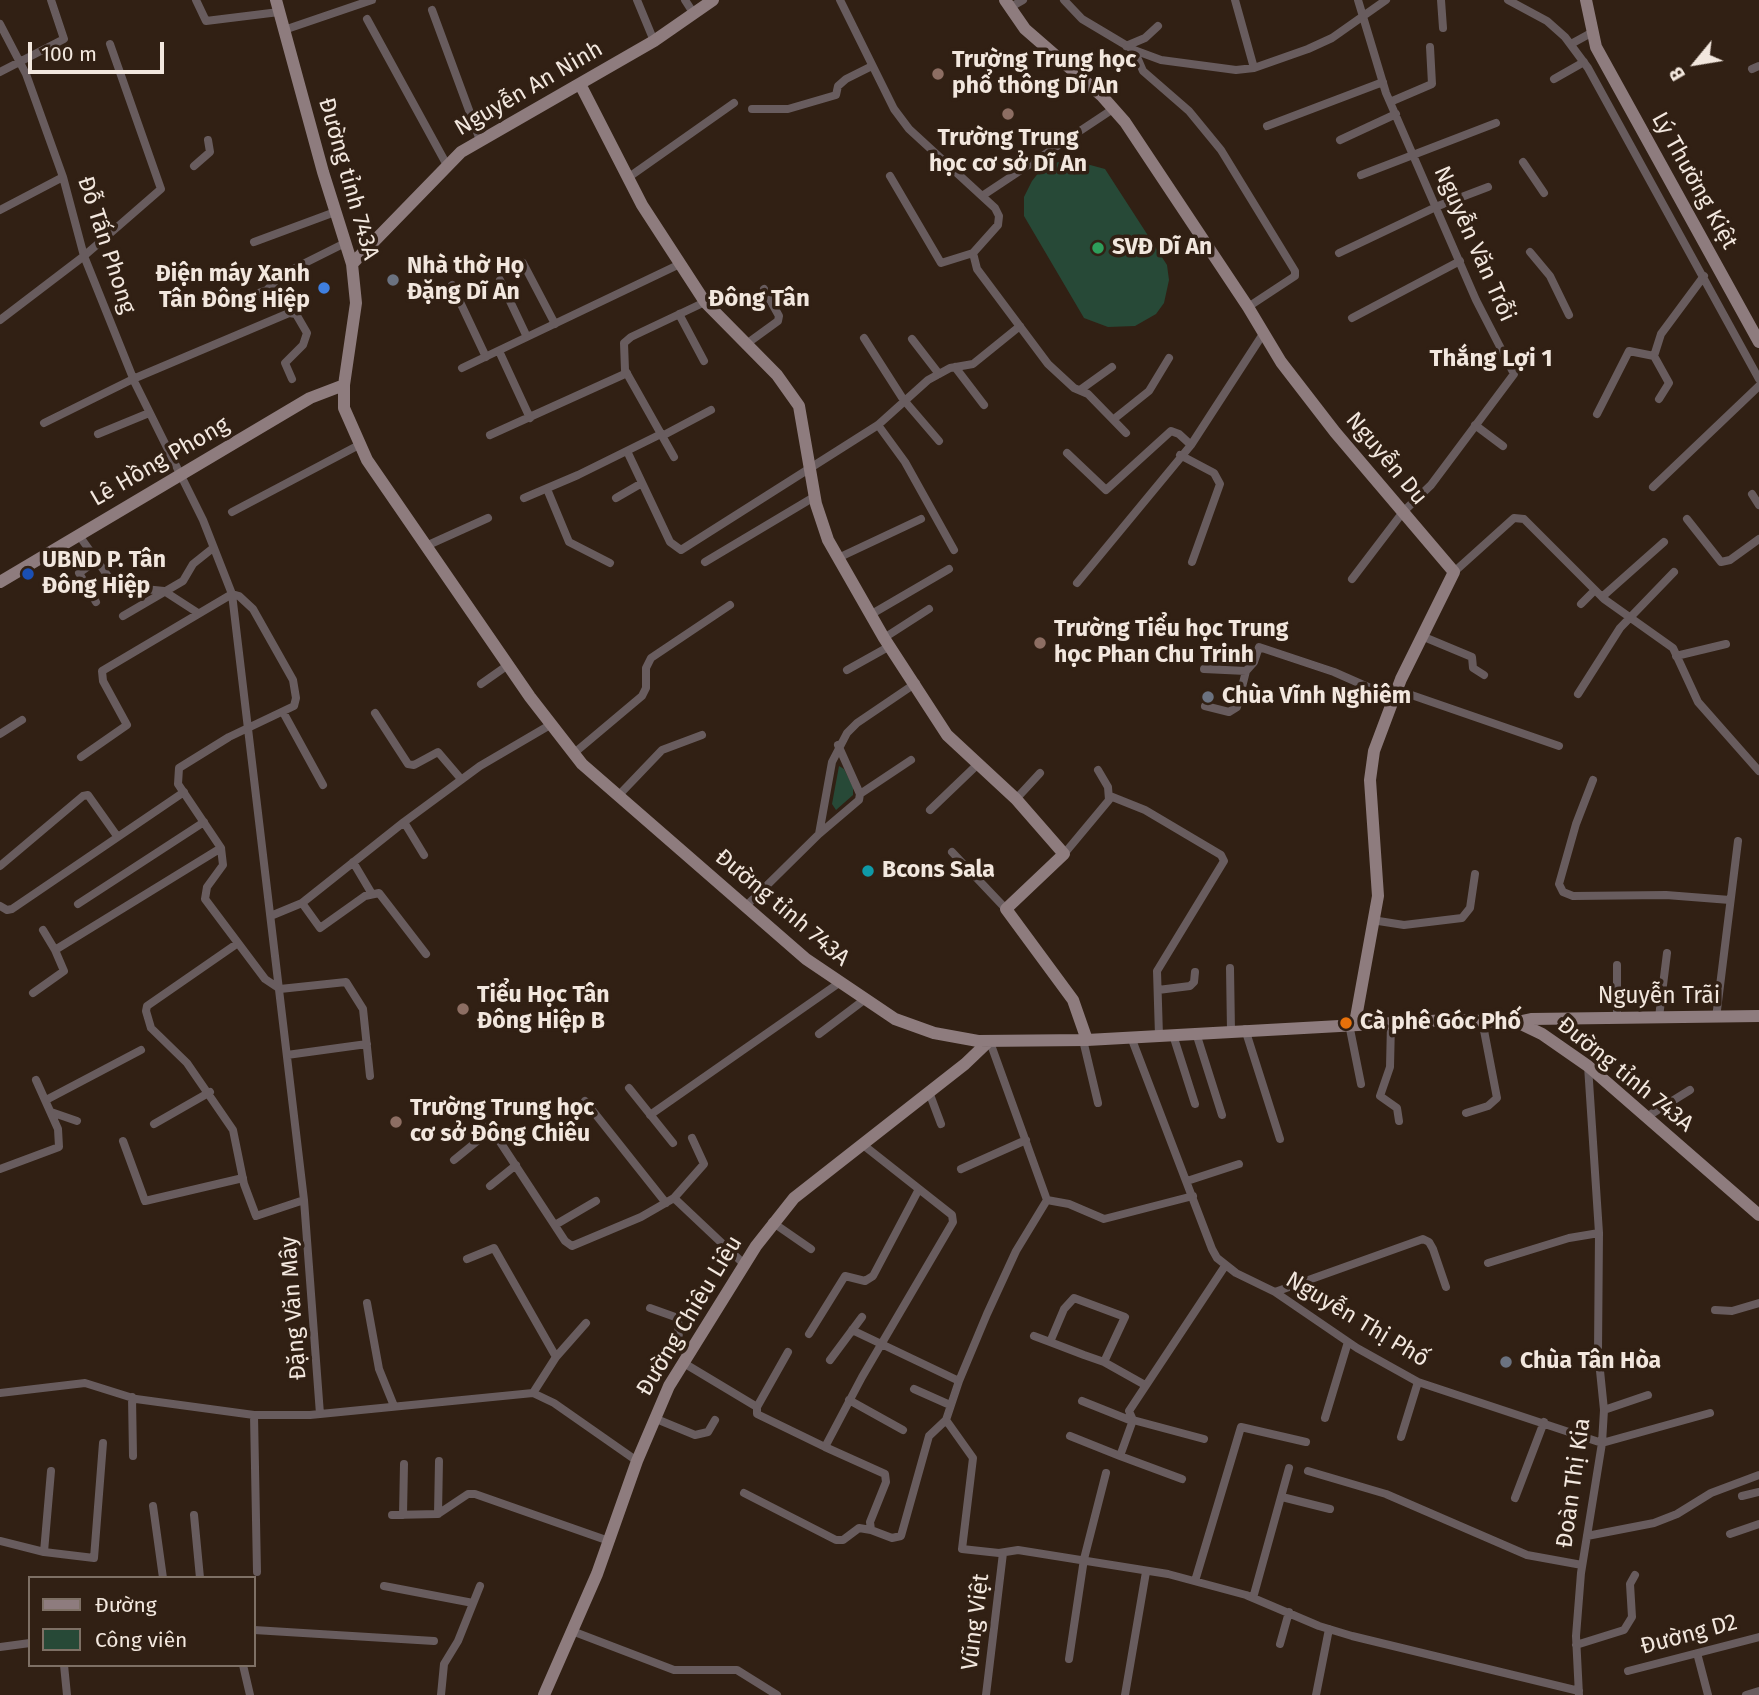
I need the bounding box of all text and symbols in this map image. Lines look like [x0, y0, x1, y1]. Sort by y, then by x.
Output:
scale bar [32, 28, 168, 72]
north arrow [1661, 28, 1731, 98]
street label: Nguyễn An Ninh [450, 36, 608, 142]
text: 100 m [41, 41, 97, 67]
place label: Trường Trung học phổ thông Dĩ An [952, 47, 1136, 101]
text: B [1664, 63, 1690, 85]
marker: Trường Trung học phổ thông Dĩ An [930, 66, 946, 82]
street label: Đường tỉnh 743A [312, 95, 384, 263]
marker: Trường Trung học cơ sở Dĩ An [1000, 106, 1016, 122]
street label: Lý Thường Kiệt [1645, 108, 1743, 254]
place label: Trường Trung học cơ sở Dĩ An [929, 125, 1087, 179]
street label: Nguyễn Văn Trỗi [1427, 162, 1521, 326]
street label: Đỗ Tấn Phong [71, 173, 141, 317]
place label: SVĐ Dĩ An [1112, 234, 1212, 262]
marker: SVĐ Dĩ An [1090, 240, 1106, 256]
place label: Nhà thờ Họ Đặng Dĩ An [407, 253, 524, 307]
place label: Điện máy Xanh Tân Đông Hiệp [155, 261, 310, 315]
marker: Nhà thờ Họ Đặng Dĩ An [385, 272, 401, 288]
marker: Điện máy Xanh Tân Đông Hiệp [316, 280, 332, 296]
district label: Đông Tân [708, 285, 810, 313]
district label: Thắng Lợi 1 [1429, 345, 1553, 373]
street label: Nguyễn Du [1339, 407, 1433, 511]
street label: Lê Hồng Phong [86, 411, 234, 513]
place label: UBND P. Tân Đông Hiệp [42, 547, 166, 601]
marker: UBND P. Tân Đông Hiệp [20, 566, 36, 582]
place label: Trường Tiểu học Trung học Phan Chu Trinh [1054, 616, 1288, 670]
marker: Trường Tiểu học Trung học Phan Chu Trinh [1032, 635, 1048, 651]
place label: Chùa Vĩnh Nghiêm [1222, 683, 1411, 711]
marker: Chùa Vĩnh Nghiêm [1200, 689, 1216, 705]
street label: Đường tỉnh 743A [709, 844, 855, 972]
place label: Bcons Sala [882, 857, 995, 885]
marker: Bcons Sala [860, 863, 876, 879]
place label: Tiểu Học Tân Đông Hiệp B [477, 982, 610, 1036]
street label: Nguyễn Trãi [1598, 983, 1720, 1011]
marker: Tiểu Học Tân Đông Hiệp B [455, 1001, 471, 1017]
place label: Cà phê Góc Phố [1360, 1009, 1521, 1037]
street label: Đường tỉnh 743A [1551, 1012, 1699, 1138]
marker: Cà phê Góc Phố [1338, 1015, 1354, 1031]
place label: Trường Trung học cơ sở Đông Chiêu [410, 1095, 594, 1149]
marker: Trường Trung học cơ sở Đông Chiêu [388, 1114, 404, 1130]
street label: Đường Chiêu Liêu [631, 1231, 749, 1401]
street label: Đặng Văn Mây [275, 1235, 313, 1381]
street label: Nguyễn Thị Phố [1280, 1266, 1434, 1374]
place label: Chùa Tân Hòa [1520, 1348, 1661, 1376]
marker: Chùa Tân Hòa [1498, 1354, 1514, 1370]
street label: Đoàn Thị Kia [1551, 1416, 1597, 1550]
street label: Vũng Việt [956, 1572, 996, 1672]
legend [28, 1576, 256, 1667]
text: Đường [95, 1592, 157, 1618]
street label: Đường D2 [1637, 1609, 1741, 1661]
text: Công viên [95, 1627, 187, 1653]

